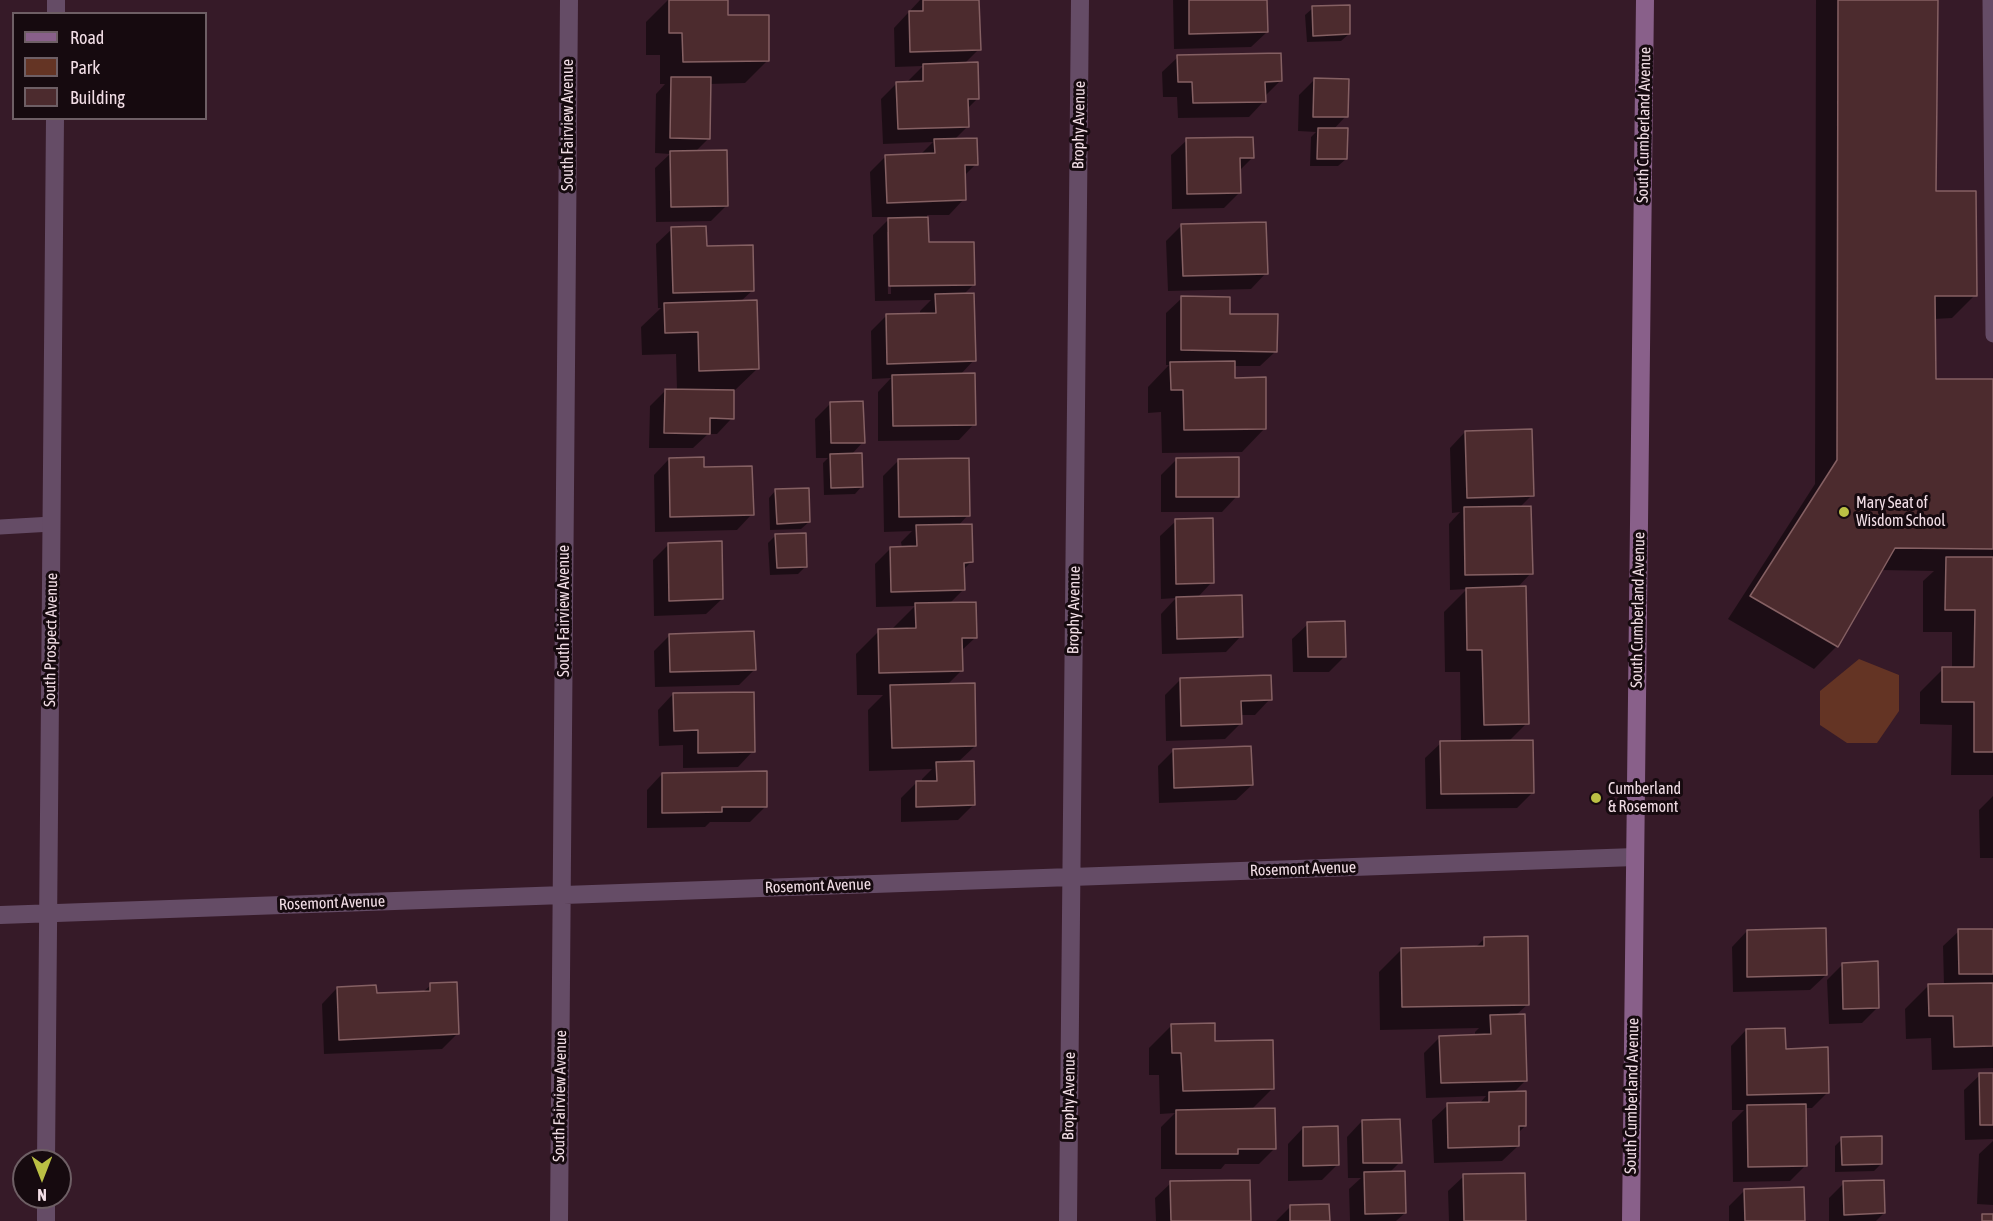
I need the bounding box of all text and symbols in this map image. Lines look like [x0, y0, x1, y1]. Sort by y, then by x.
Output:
legend [12, 12, 207, 120]
text: Road [70, 27, 104, 48]
street label: South Cumberland Avenue [1633, 47, 1655, 203]
text: Park [70, 57, 100, 78]
street label: South Fairview Avenue [558, 59, 578, 191]
street label: Brophy Avenue [1069, 81, 1089, 169]
text: Building [70, 87, 125, 108]
place label: Mary Seat of Wisdom School [1856, 493, 1945, 531]
marker: Mary Seat of Wisdom School [1837, 505, 1851, 519]
street label: South Cumberland Avenue [1627, 532, 1649, 688]
street label: South Fairview Avenue [554, 545, 574, 677]
street label: Brophy Avenue [1064, 566, 1084, 654]
street label: South Prospect Avenue [40, 573, 62, 707]
place label: Cumberland & Rosemont [1608, 779, 1681, 817]
marker: Cumberland & Rosemont [1589, 791, 1603, 805]
street label: Rosemont Avenue [1250, 858, 1356, 880]
street label: Rosemont Avenue [765, 875, 871, 897]
street label: Rosemont Avenue [279, 892, 385, 914]
street label: South Cumberland Avenue [1621, 1018, 1643, 1174]
street label: South Fairview Avenue [549, 1030, 571, 1162]
street label: Brophy Avenue [1059, 1052, 1079, 1140]
north arrow [12, 1149, 72, 1209]
text: N [37, 1186, 47, 1204]

